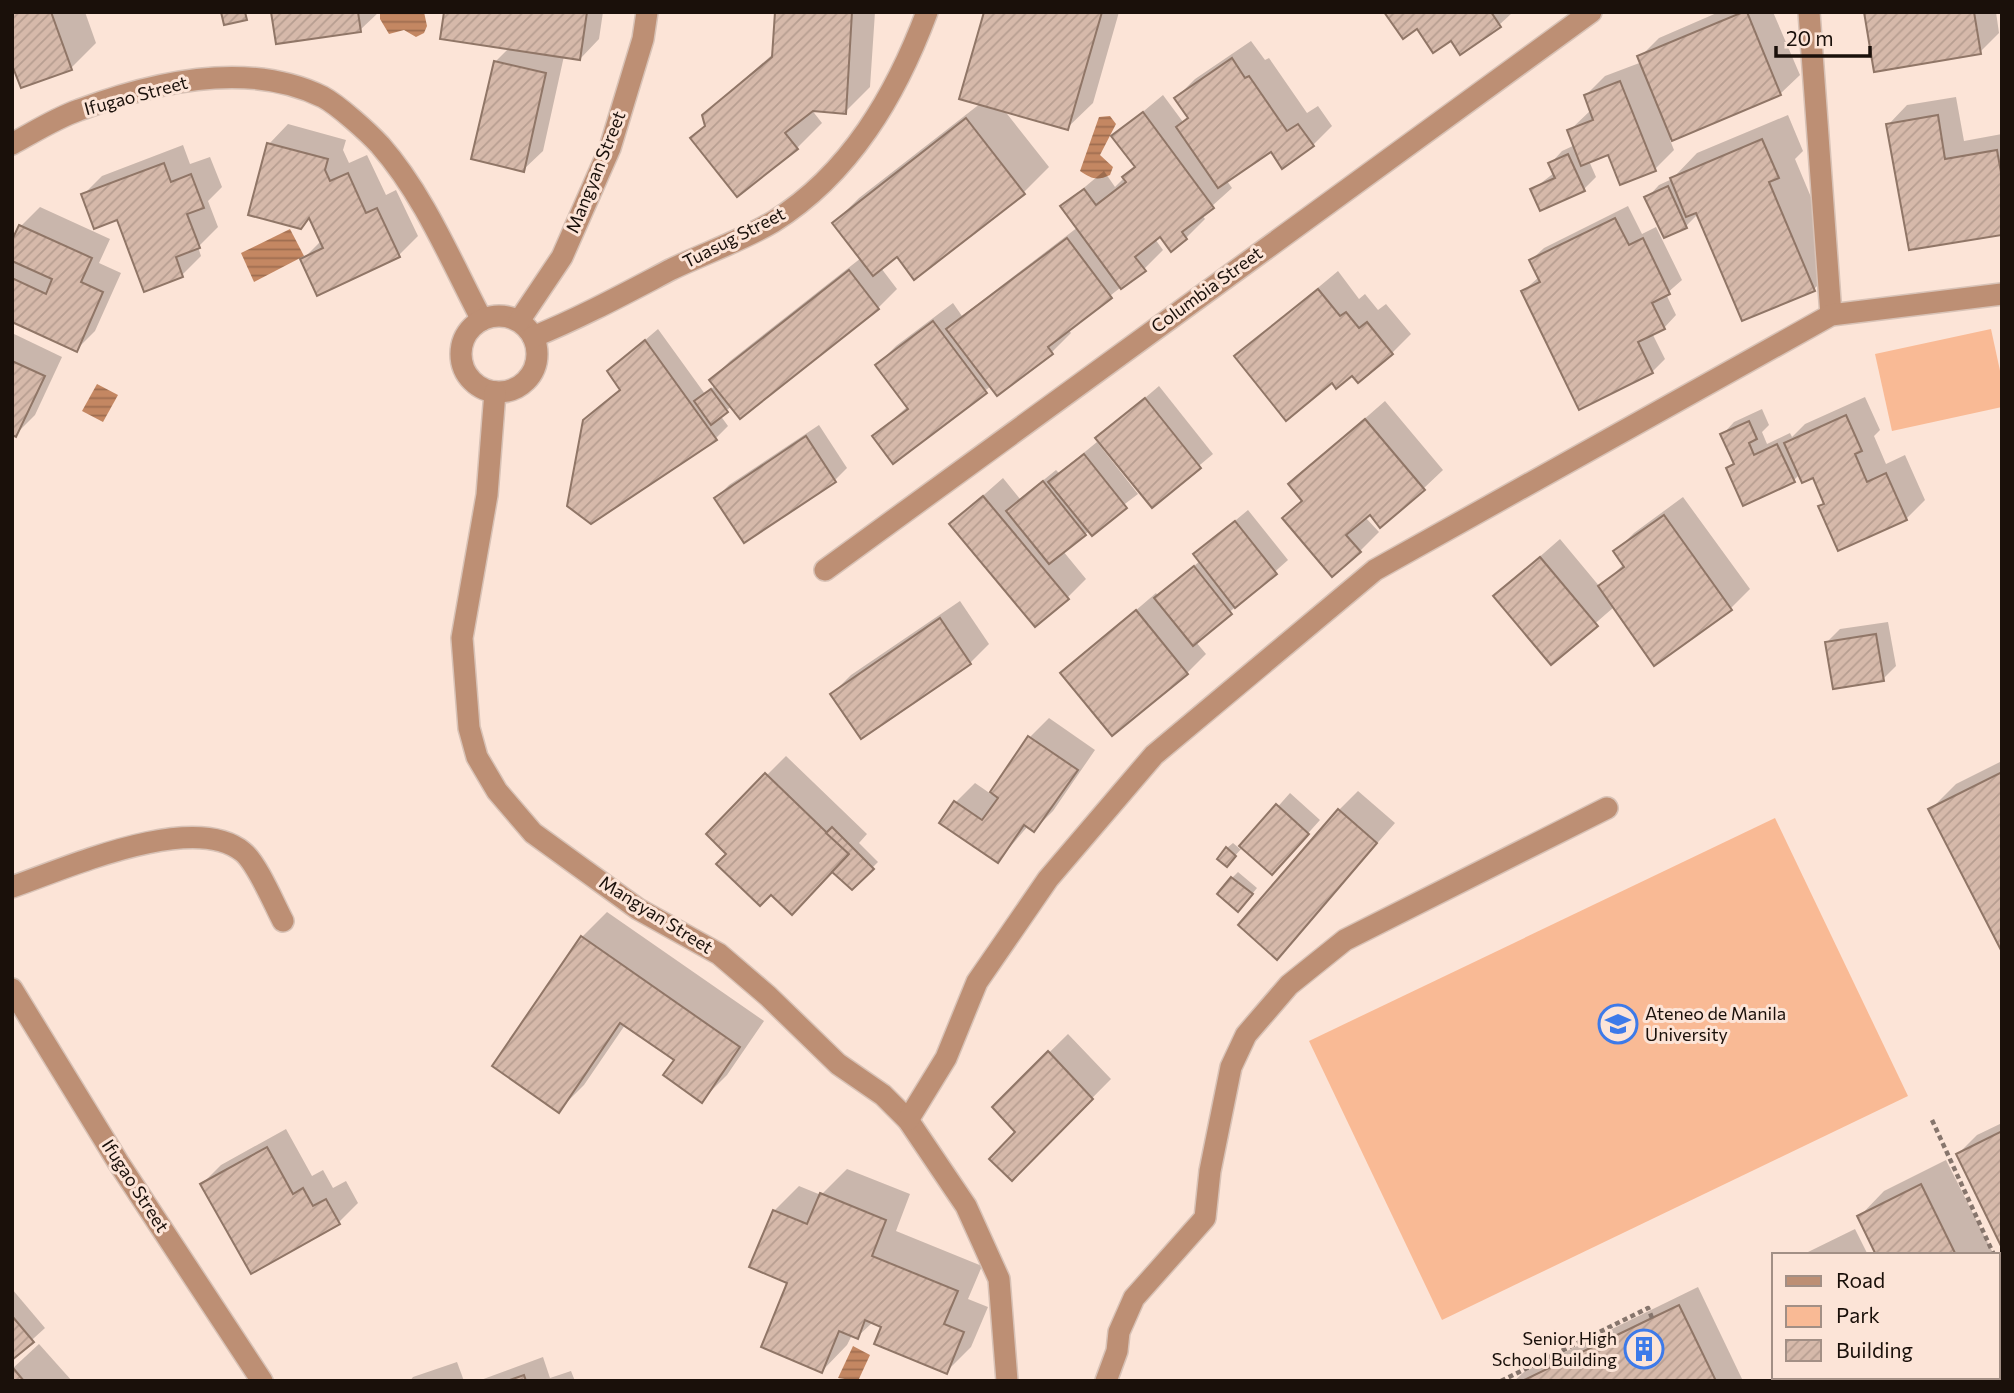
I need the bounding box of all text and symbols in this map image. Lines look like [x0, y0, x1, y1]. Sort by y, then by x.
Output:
scale bar [1776, 14, 1870, 58]
text: 20 m [1786, 25, 1834, 50]
street label: Ifugao Street [82, 71, 190, 119]
street label: Mangyan Street [561, 107, 630, 236]
street label: Tuasug Street [679, 202, 788, 272]
street label: Columbia Street [1146, 241, 1266, 337]
street label: Mangyan Street [596, 870, 717, 958]
place label: Ateneo de Manila University [1645, 1002, 1786, 1045]
school or university icon: Ateneo de Manila University [1597, 1003, 1639, 1045]
street label: Ifugao Street [98, 1135, 174, 1236]
legend [1772, 1253, 2000, 1379]
text: Road [1836, 1267, 1885, 1292]
text: Park [1836, 1302, 1880, 1327]
place label: Senior High School Building [1492, 1327, 1617, 1370]
building icon: Senior High School Building [1623, 1328, 1665, 1370]
text: Building [1836, 1337, 1913, 1362]

